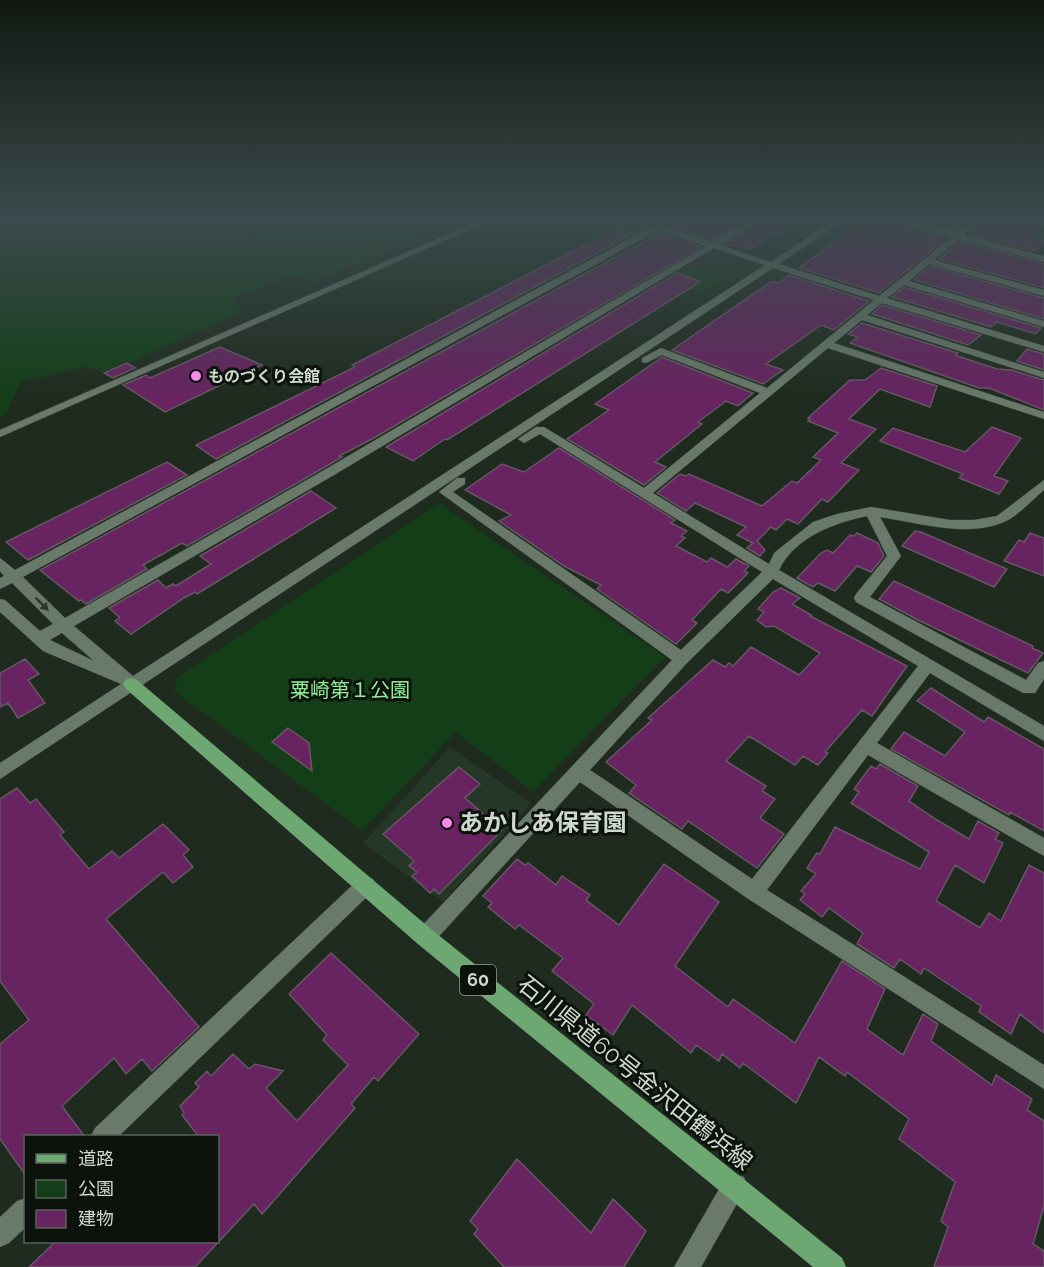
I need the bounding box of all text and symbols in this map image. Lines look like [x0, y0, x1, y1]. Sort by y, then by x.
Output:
place label: ものづくり会館 [208, 367, 320, 386]
marker: ものづくり会館 [189, 369, 203, 383]
one-way arrow [35, 596, 49, 610]
park label: 粟崎第１公園 [290, 678, 410, 702]
place label: あかしあ保育園 [459, 808, 627, 837]
marker: あかしあ保育園 [440, 816, 454, 830]
road number: 60 [460, 965, 496, 995]
street label: 石川県道60号金沢田鶴浜線 [512, 969, 758, 1176]
legend [24, 1135, 219, 1243]
text: 道路 [78, 1148, 114, 1169]
text: 公園 [78, 1178, 114, 1199]
text: 建物 [78, 1208, 114, 1229]

